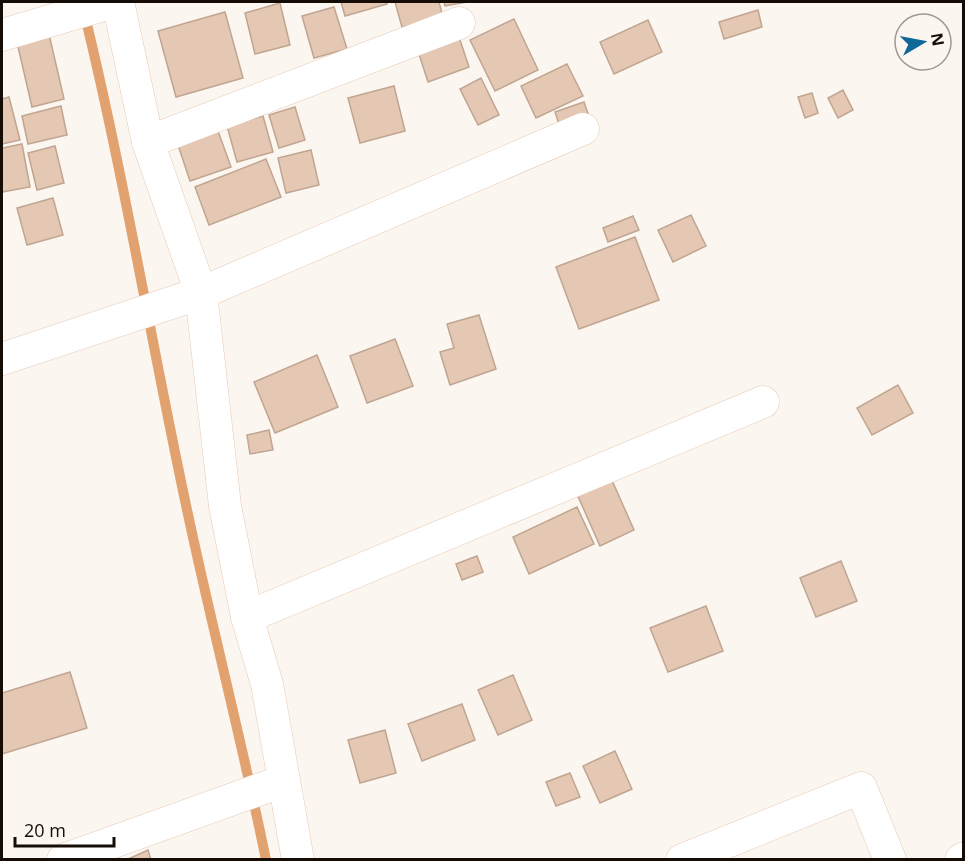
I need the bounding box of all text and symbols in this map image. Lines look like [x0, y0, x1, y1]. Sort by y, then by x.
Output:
north arrow [893, 12, 953, 72]
text: N [926, 31, 950, 48]
scale bar [15, 810, 114, 848]
text: 20 m [24, 818, 66, 842]

